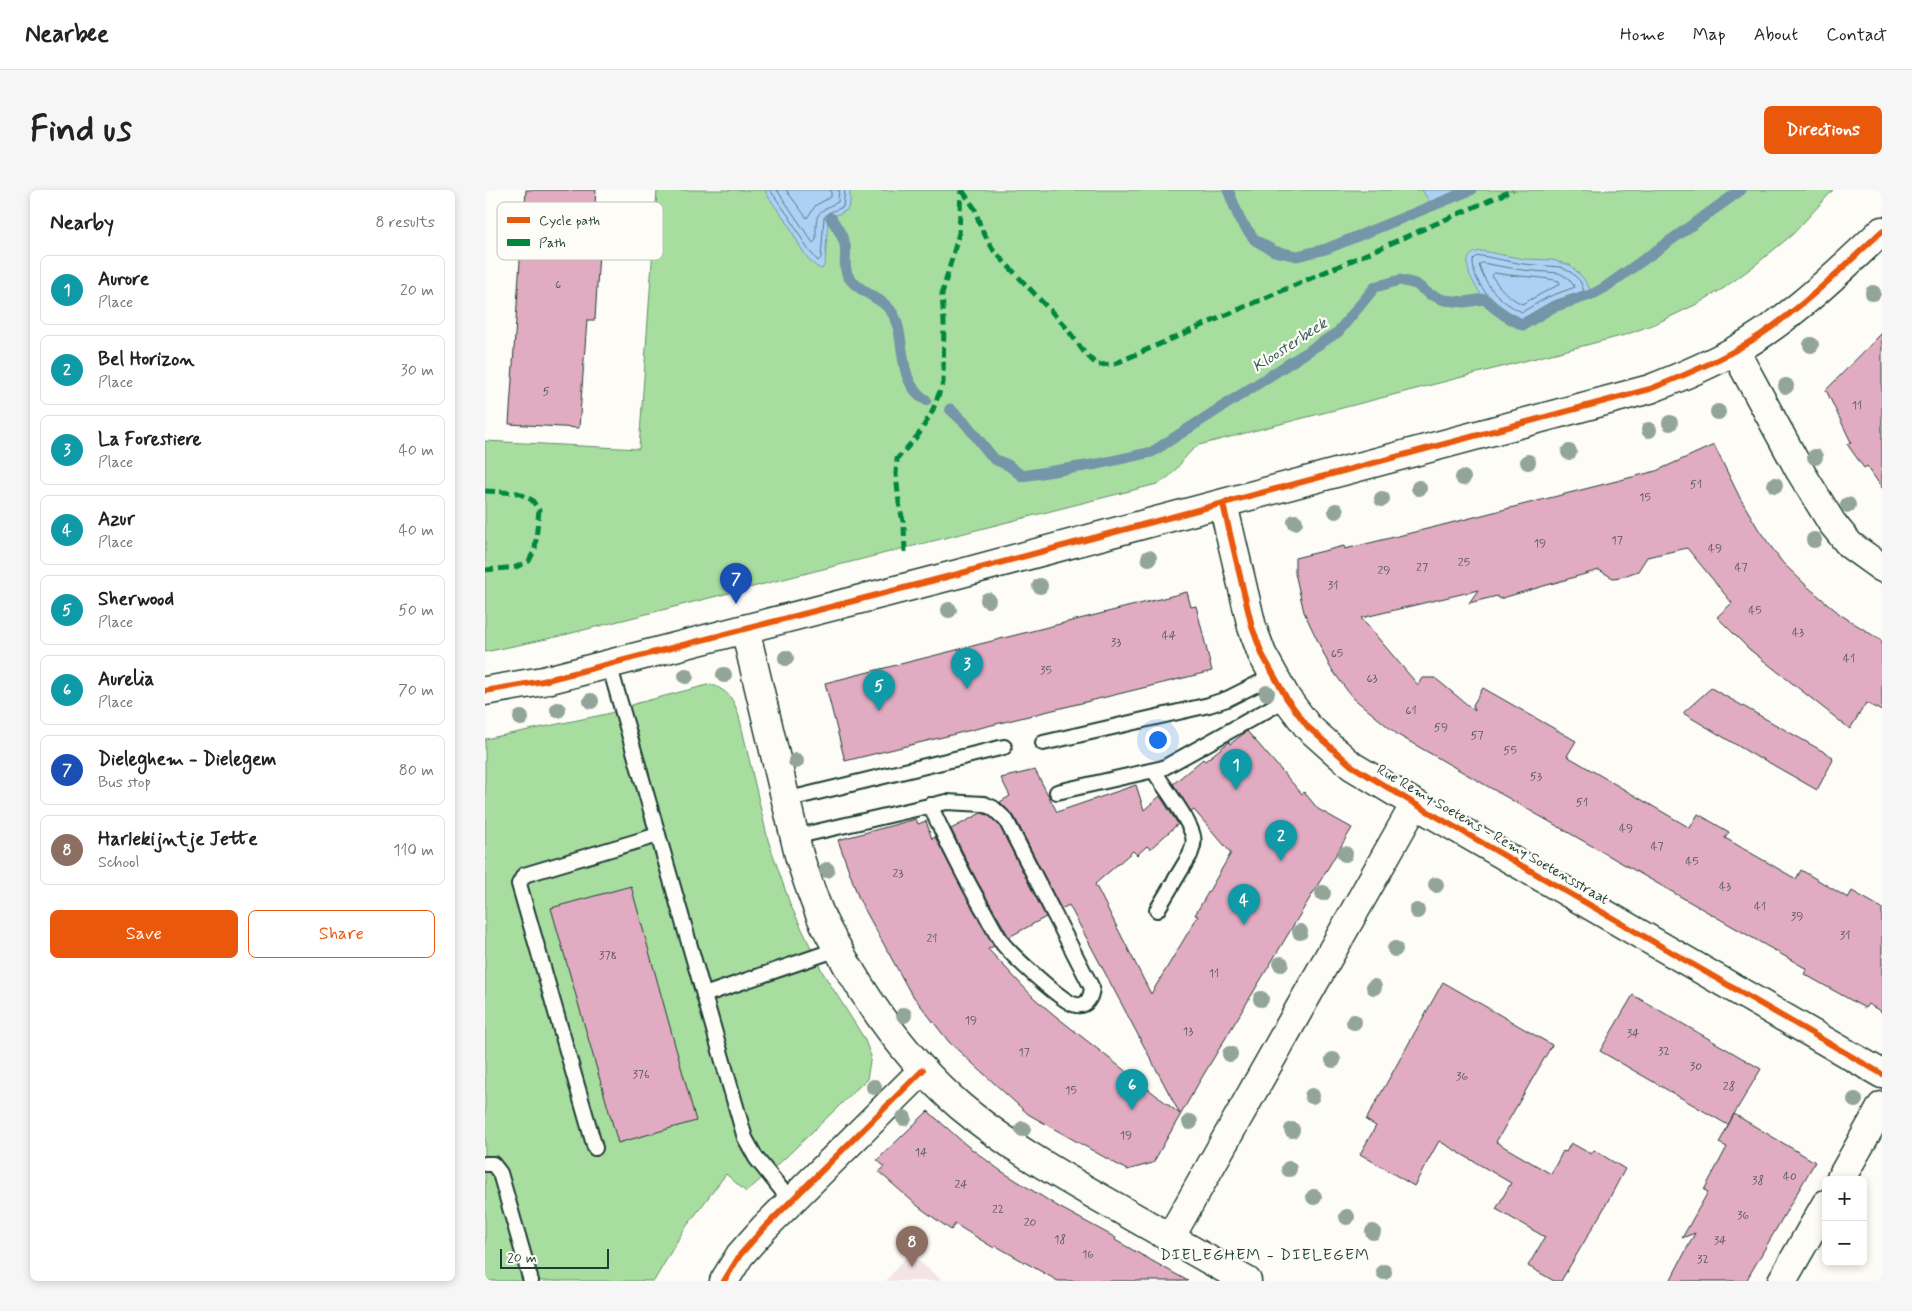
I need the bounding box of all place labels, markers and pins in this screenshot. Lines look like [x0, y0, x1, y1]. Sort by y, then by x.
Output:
pin: 7 [720, 563, 752, 604]
pin: 3 [951, 648, 983, 689]
pin: 5 [863, 670, 895, 711]
pin: 1 [1220, 749, 1252, 790]
pin: 2 [1265, 820, 1297, 861]
pin: 4 [1228, 884, 1260, 925]
pin: 6 [1116, 1069, 1148, 1110]
pin: 8 [896, 1226, 928, 1267]

